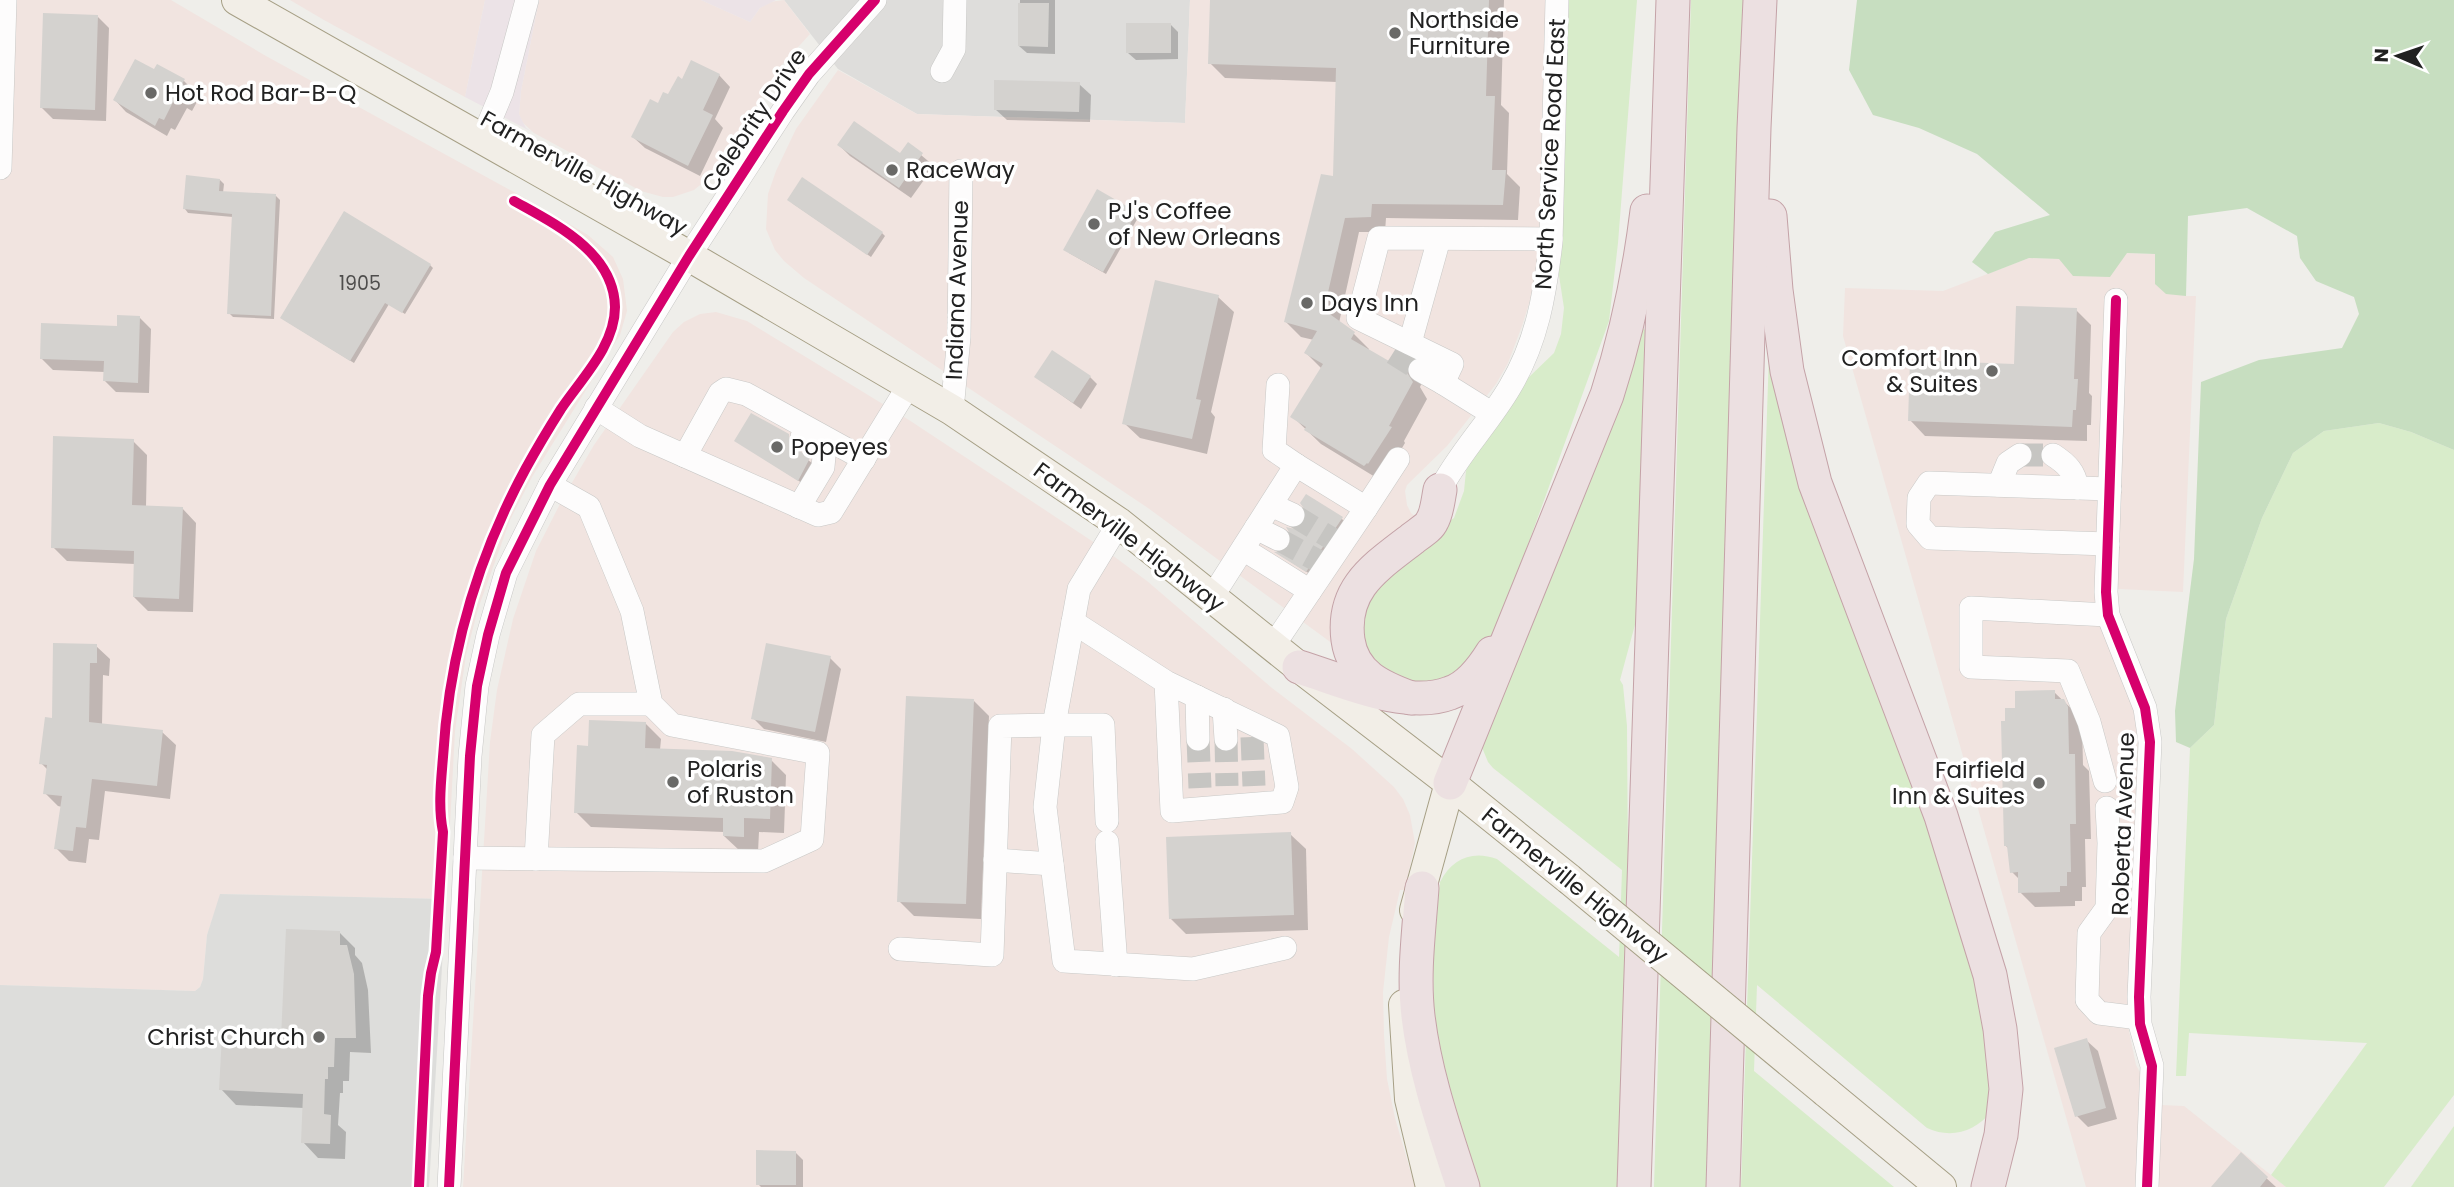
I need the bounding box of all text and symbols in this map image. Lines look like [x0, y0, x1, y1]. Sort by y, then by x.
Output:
place label: Northside Furniture [1409, 4, 1519, 62]
street label: North Service Road East [1527, 18, 1573, 290]
north arrow [2363, 21, 2433, 91]
marker: Northside Furniture [1387, 25, 1403, 41]
street label: Celebrity Drive [694, 42, 814, 198]
text: N [2368, 48, 2395, 63]
place label: Hot Rod Bar-B-Q [165, 77, 356, 109]
marker: Hot Rod Bar-B-Q [143, 85, 159, 101]
street label: Farmerville Highway [475, 103, 693, 243]
place label: RaceWay [906, 154, 1015, 186]
marker: RaceWay [884, 162, 900, 178]
place label: PJ's Coffee of New Orleans [1108, 195, 1281, 253]
street label: Indiana Avenue [938, 200, 976, 380]
marker: PJ's Coffee of New Orleans [1086, 216, 1102, 232]
house number: 1905 [339, 270, 381, 297]
place label: Days Inn [1321, 287, 1419, 319]
marker: Days Inn [1299, 295, 1315, 311]
place label: Comfort Inn & Suites [1841, 342, 1978, 400]
marker: Comfort Inn & Suites [1984, 363, 2000, 379]
place label: Popeyes [791, 431, 888, 463]
marker: Popeyes [769, 439, 785, 455]
street label: Farmerville Highway [1027, 454, 1231, 620]
street label: Roberta Avenue [2104, 732, 2142, 916]
place label: Polaris of Ruston [687, 753, 794, 811]
place label: Fairfield Inn & Suites [1892, 754, 2025, 812]
marker: Polaris of Ruston [665, 774, 681, 790]
marker: Fairfield Inn & Suites [2031, 775, 2047, 791]
street label: Farmerville Highway [1475, 800, 1675, 970]
place label: Christ Church [147, 1021, 305, 1053]
marker: Christ Church [311, 1029, 327, 1045]

